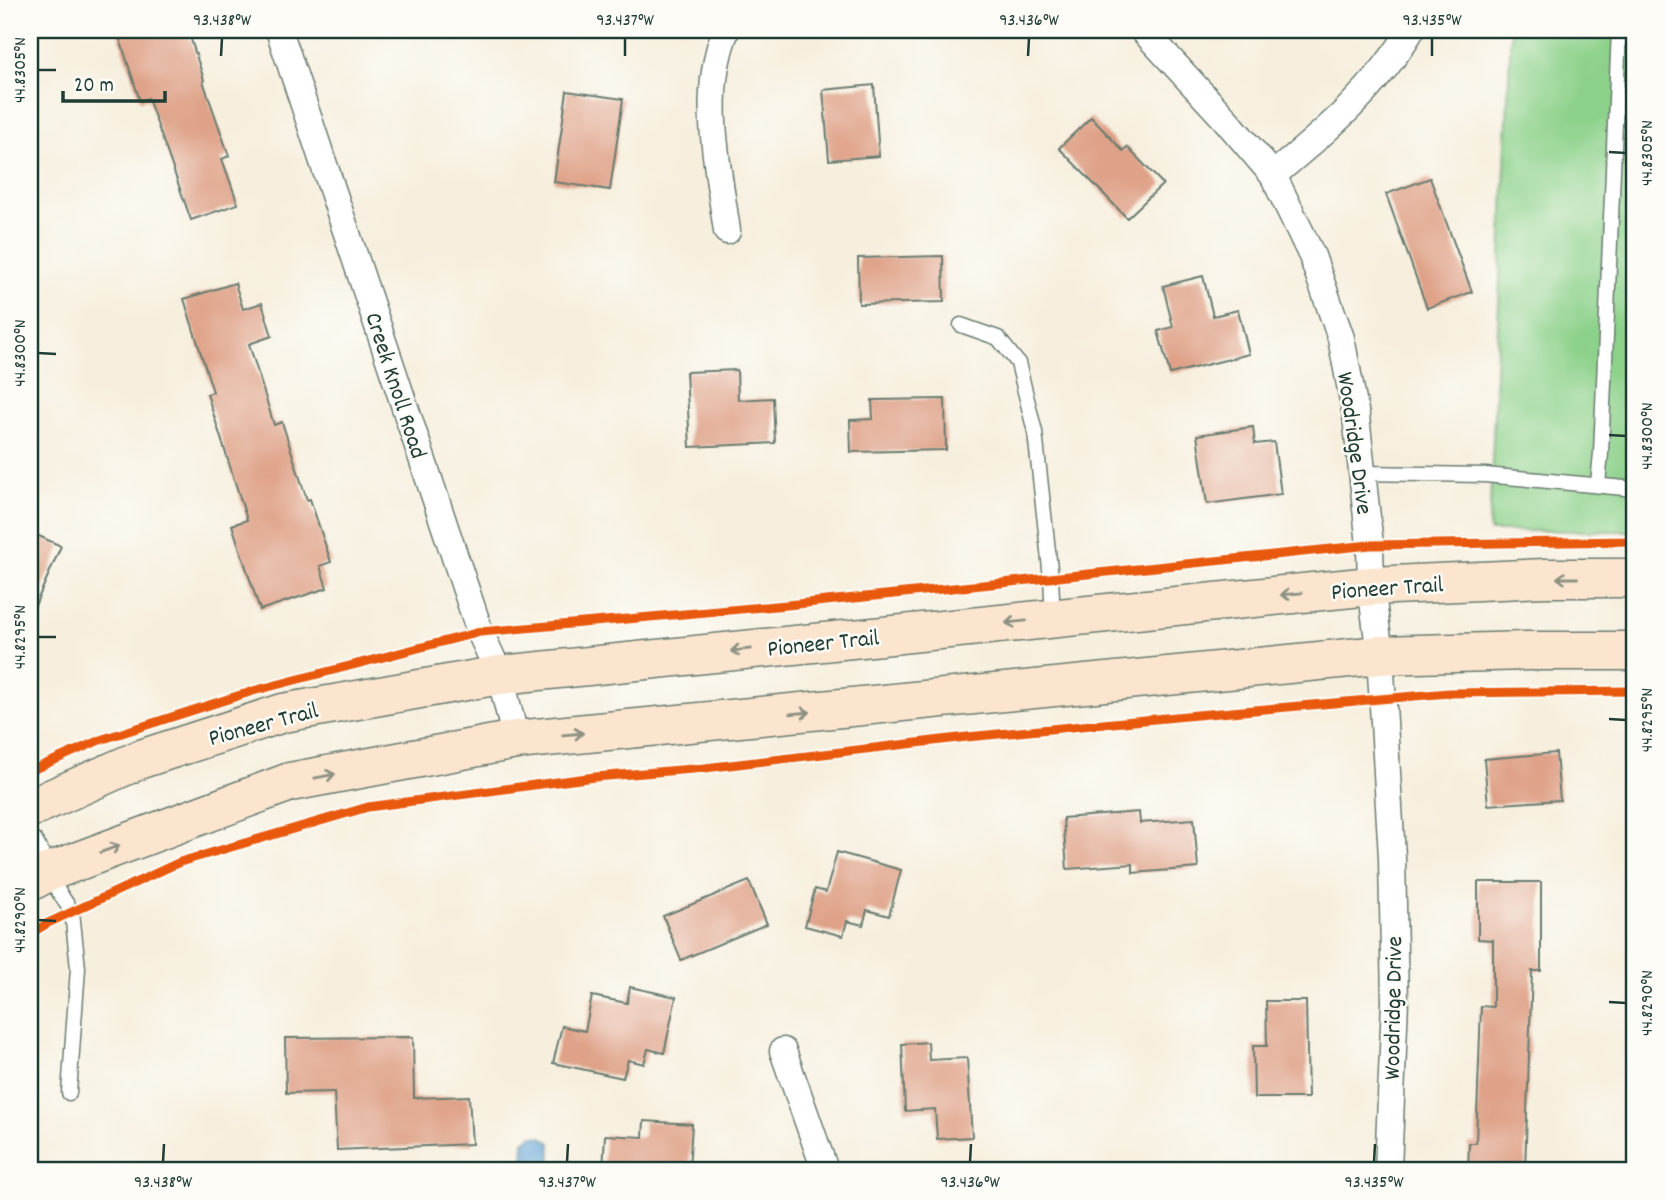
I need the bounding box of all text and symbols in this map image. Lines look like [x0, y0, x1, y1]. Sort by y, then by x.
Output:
text: 93.438°W [193, 9, 252, 34]
text: 93.437°W [596, 9, 655, 34]
text: 93.436°W [999, 9, 1059, 34]
text: 93.435°W [1402, 9, 1462, 34]
text: 44.8305°N [9, 37, 34, 103]
scale bar [63, 60, 164, 104]
text: 20 m [74, 72, 114, 102]
text: 44.8305°N [1636, 120, 1661, 186]
street label: Creek Knoll Road [355, 308, 434, 463]
text: 44.8300°N [9, 319, 34, 387]
street label: Woodridge Drive [1326, 370, 1380, 517]
text: 44.8300°N [1636, 402, 1661, 470]
street label: Pioneer Trail [1330, 569, 1445, 611]
one-way arrow [1556, 571, 1579, 585]
one-way arrow [1280, 588, 1303, 601]
text: 44.8295°N [9, 605, 34, 669]
one-way arrow [1005, 616, 1028, 629]
street label: Pioneer Trail [766, 622, 881, 668]
one-way arrow [730, 644, 753, 657]
text: 44.8295°N [1636, 688, 1661, 752]
street label: Pioneer Trail [205, 695, 323, 757]
one-way arrow [788, 706, 810, 719]
one-way arrow [561, 727, 584, 740]
one-way arrow [313, 769, 336, 782]
one-way arrow [98, 842, 120, 854]
text: 44.8290°N [9, 887, 34, 953]
street label: Woodridge Drive [1377, 936, 1413, 1080]
text: 44.8290°N [1636, 970, 1661, 1036]
text: 93.438°W [134, 1171, 193, 1196]
text: 93.437°W [538, 1171, 597, 1196]
text: 93.436°W [940, 1171, 1000, 1196]
text: 93.435°W [1344, 1171, 1404, 1196]

